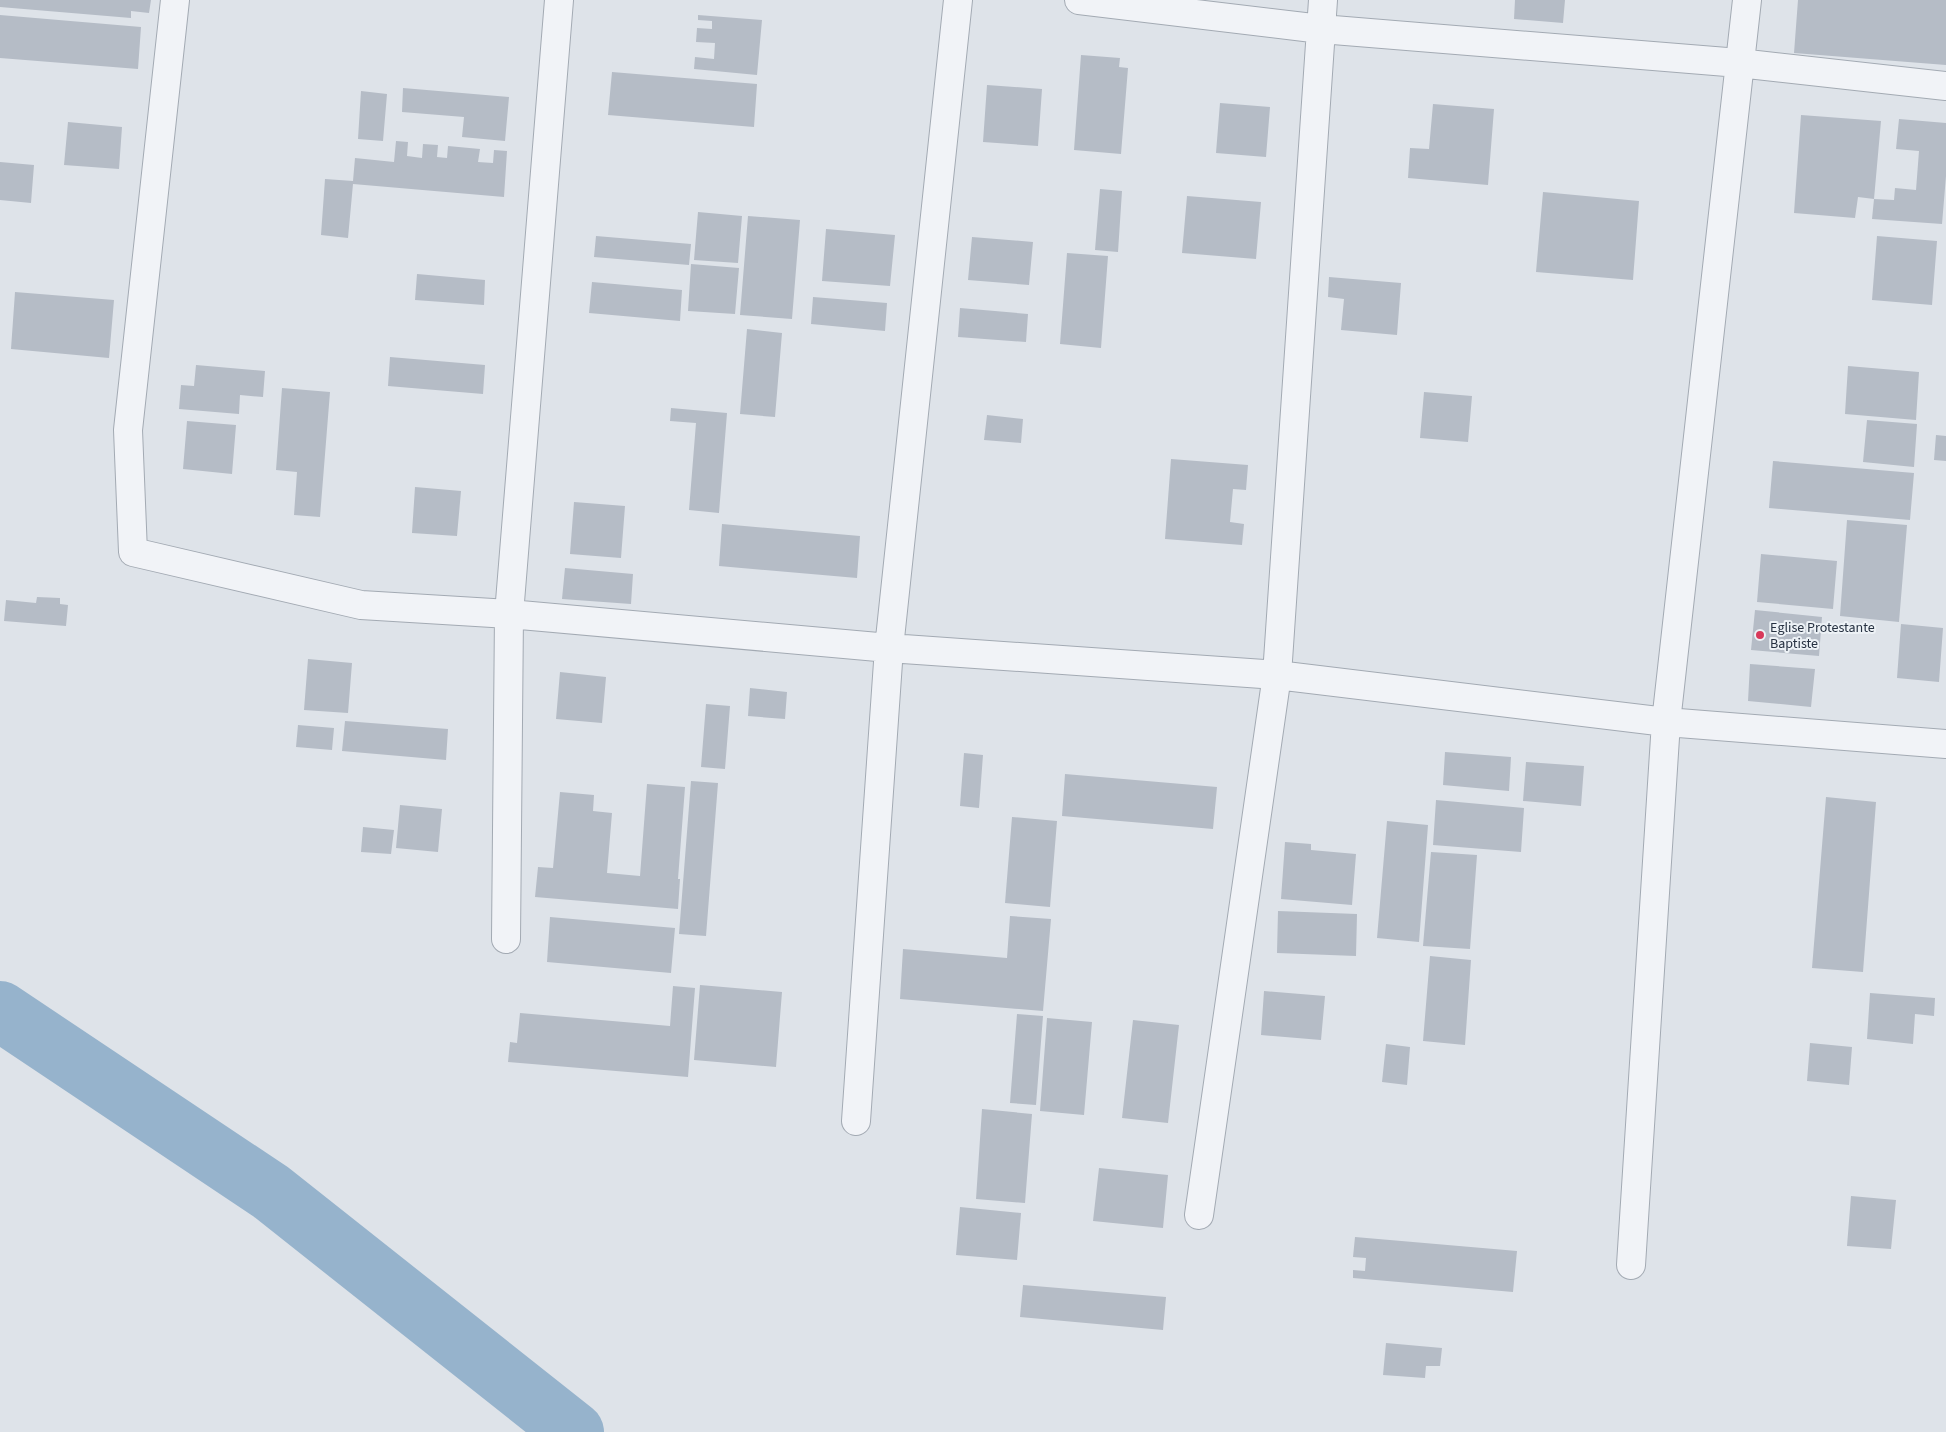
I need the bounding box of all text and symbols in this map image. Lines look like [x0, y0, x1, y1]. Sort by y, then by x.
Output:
place label: Eglise Protestante Baptiste [1770, 618, 1875, 654]
marker: Eglise Protestante Baptiste [1754, 629, 1766, 641]

